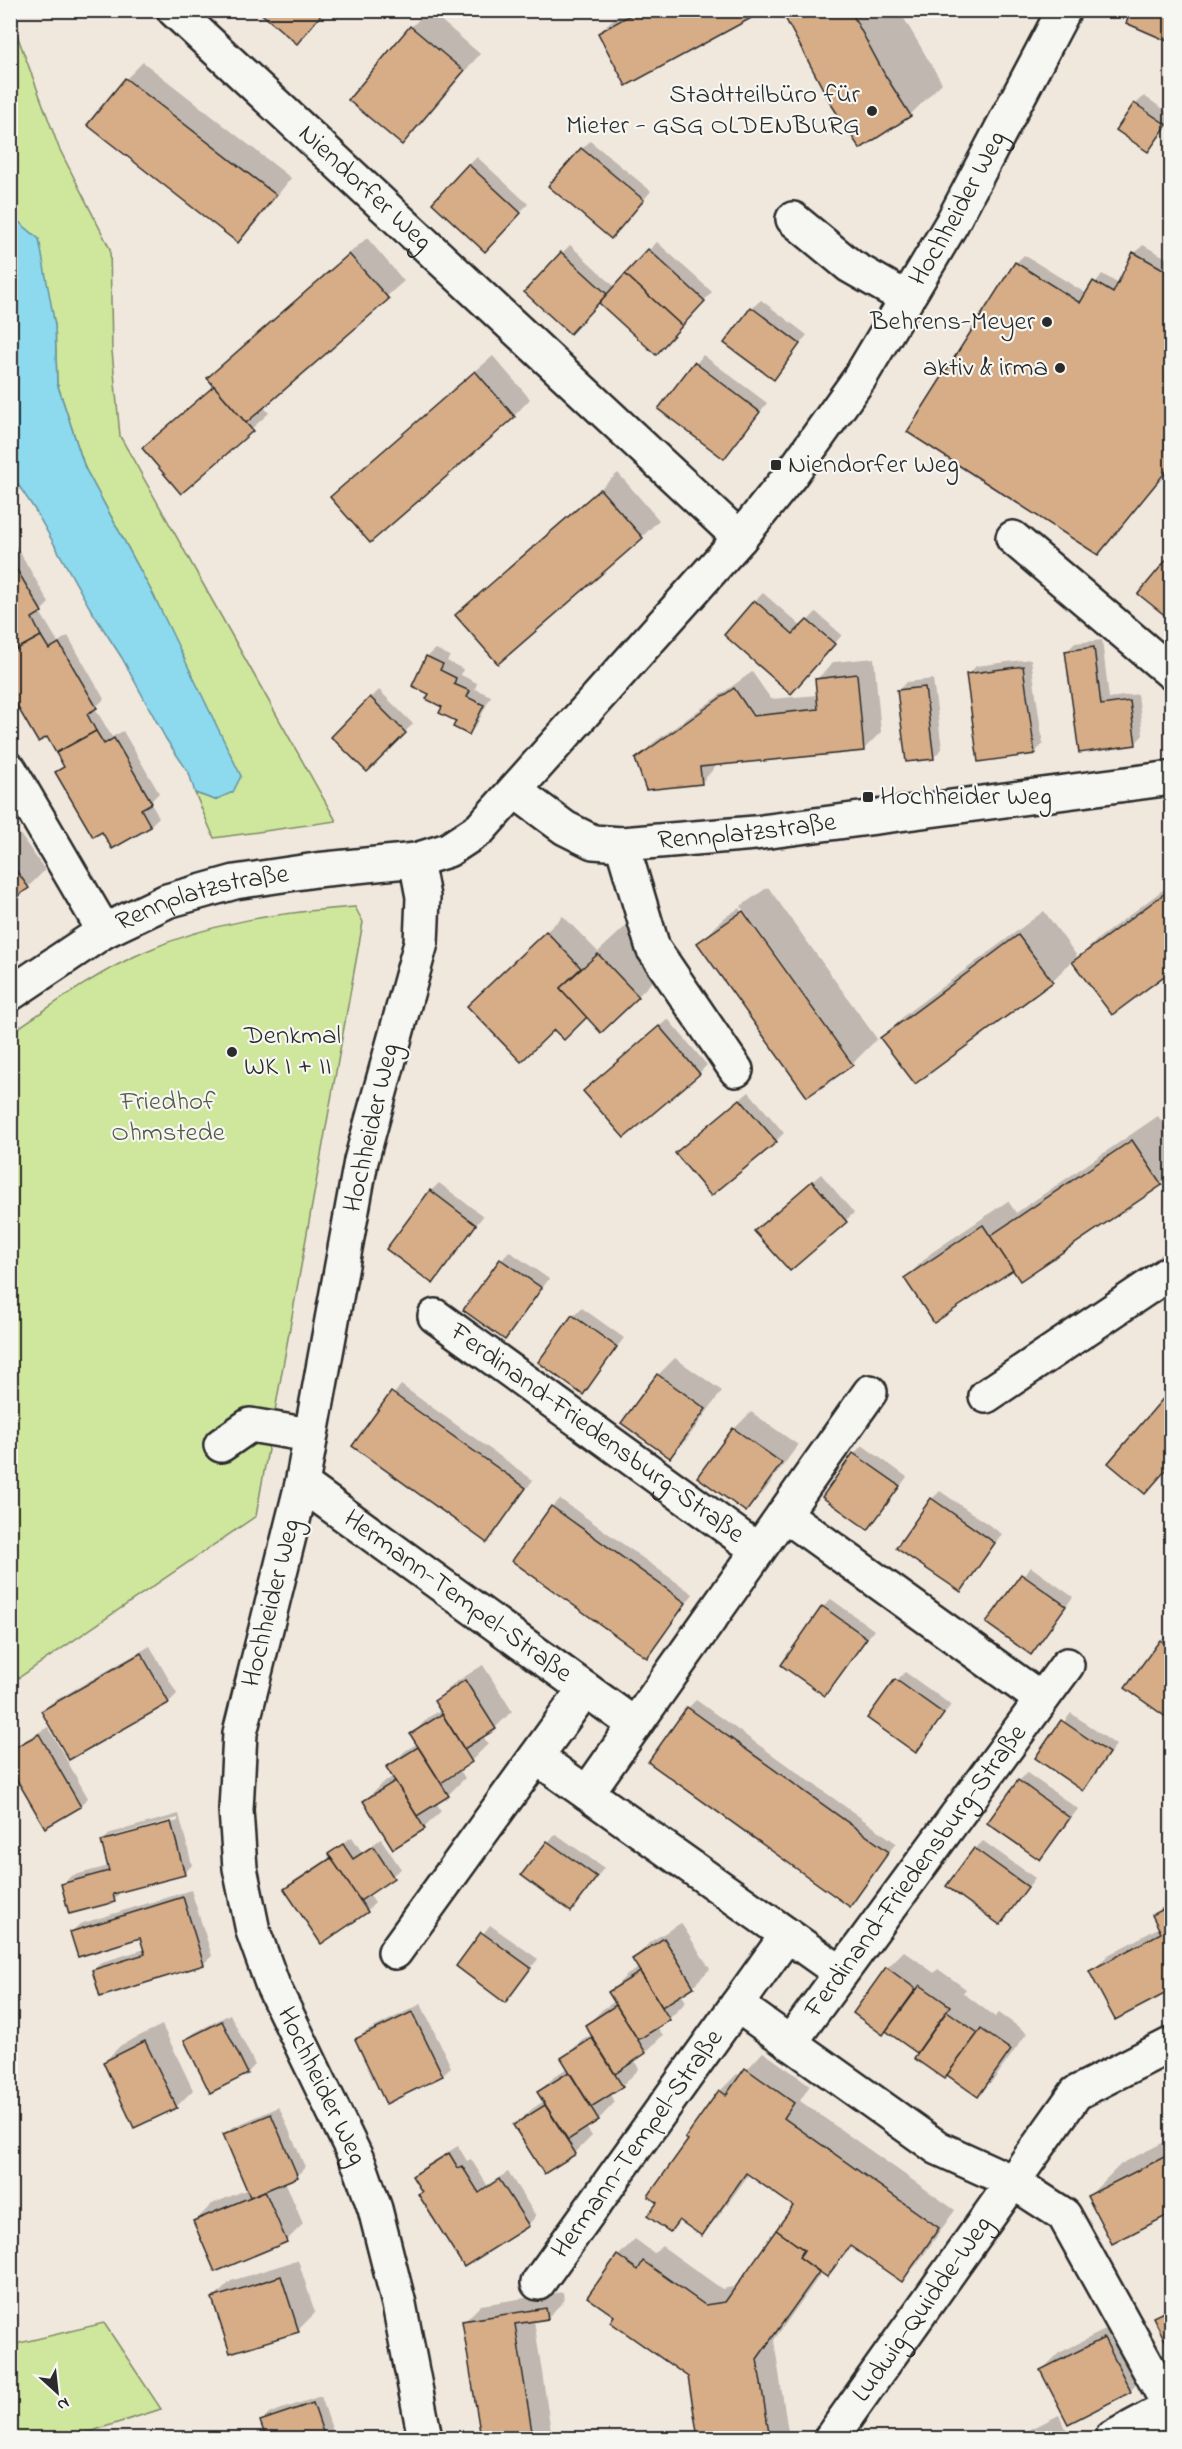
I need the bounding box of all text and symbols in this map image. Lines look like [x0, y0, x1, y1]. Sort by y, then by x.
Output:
place label: Stadtteilbüro für Mieter - GSG OLDENBURG [566, 76, 861, 146]
marker: Stadtteilbüro für Mieter - GSG OLDENBURG [865, 104, 879, 118]
street label: Niendorfer Weg [289, 115, 441, 261]
street label: Hochheider Weg [899, 124, 1017, 293]
place label: Behrens-Meyer [869, 303, 1036, 342]
marker: Behrens-Meyer [1040, 315, 1054, 329]
place label: aktiv & irma [923, 349, 1048, 388]
marker: aktiv & irma [1053, 361, 1067, 375]
place label: Niendorfer Weg [788, 446, 959, 485]
marker: Niendorfer Weg [769, 458, 783, 472]
place label: Hochheider Weg [880, 778, 1052, 817]
marker: Hochheider Weg [861, 790, 875, 804]
street label: Rennplatzstraße [656, 803, 839, 860]
street label: Rennplatzstraße [109, 855, 292, 942]
place label: Denkmal WK I + II [243, 1017, 341, 1087]
street label: Hochheider Weg [334, 1040, 410, 1216]
marker: Denkmal WK I + II [225, 1045, 239, 1059]
park label: Friedhof Ohmstede [111, 1083, 226, 1153]
street label: Ferdinand-Friedensburg-Straße [441, 1313, 753, 1554]
street label: Hermann-Tempel-Straße [335, 1500, 581, 1693]
street label: Hochheider Weg [232, 1515, 312, 1691]
street label: Ferdinand-Friedensburg-Straße [794, 1716, 1037, 2027]
street label: Hochheider Weg [266, 2000, 376, 2172]
street label: Hermann-Tempel-Straße [542, 2020, 734, 2267]
street label: Ludwig-Quidde-Weg [843, 2208, 1002, 2411]
north arrow [27, 2362, 87, 2422]
text: N [52, 2390, 73, 2417]

